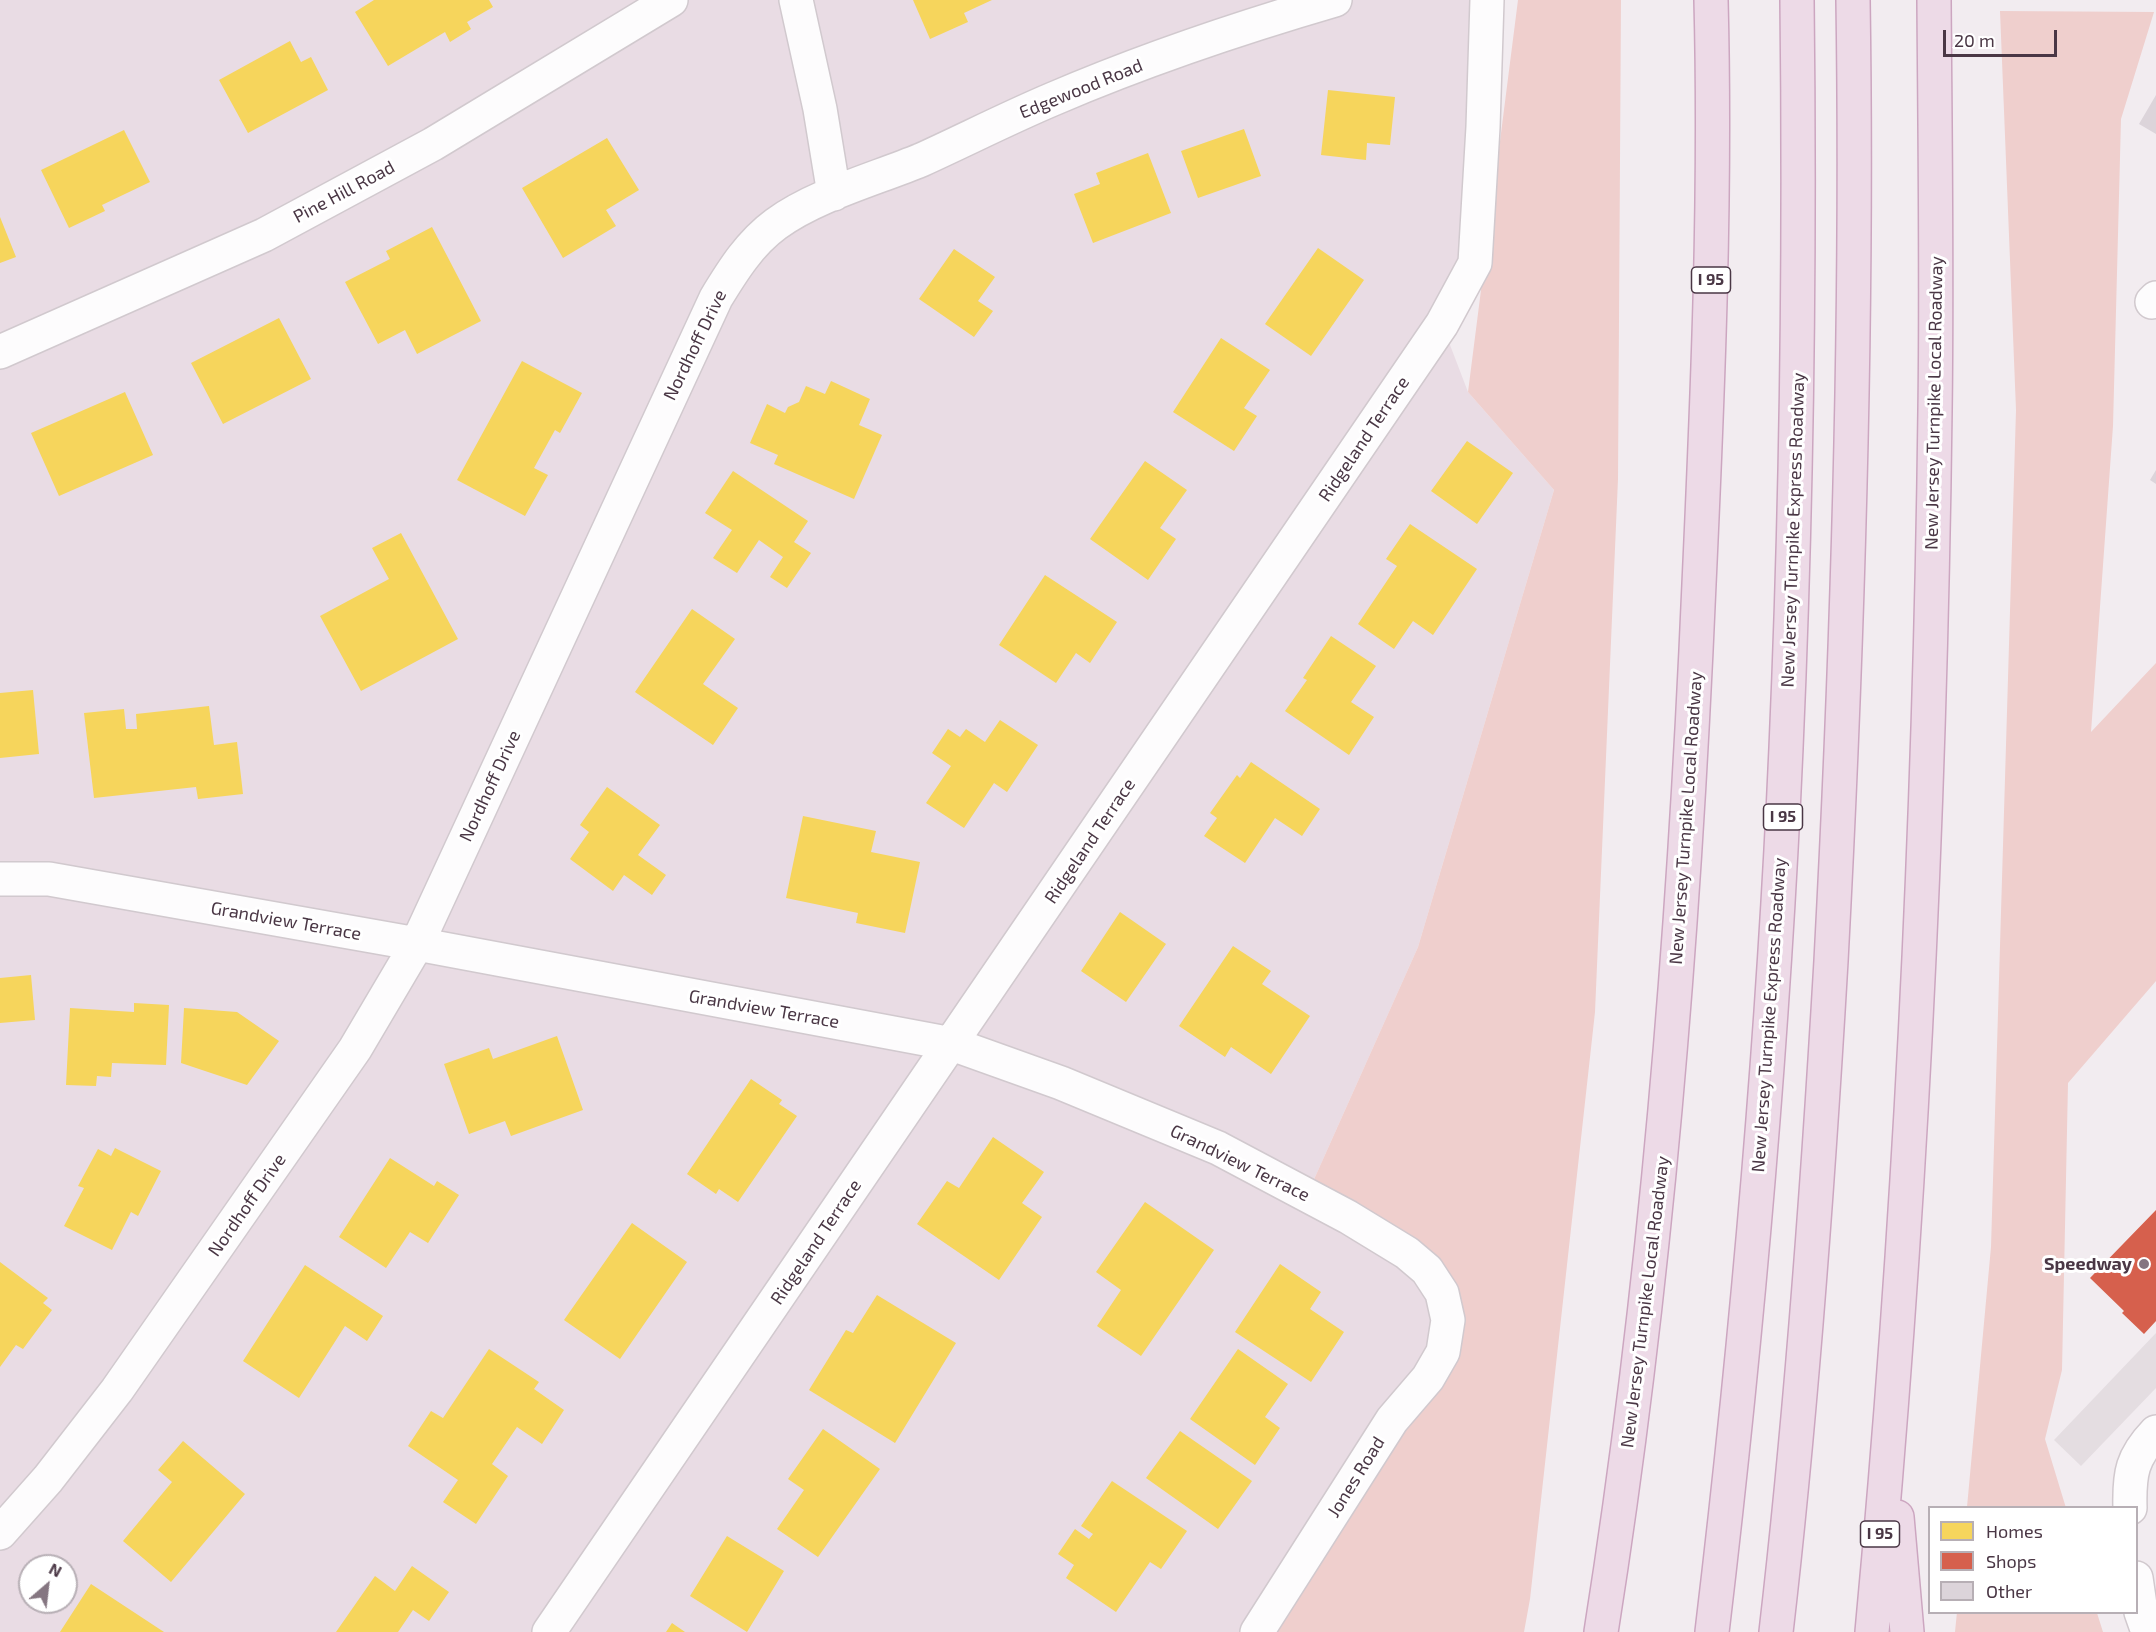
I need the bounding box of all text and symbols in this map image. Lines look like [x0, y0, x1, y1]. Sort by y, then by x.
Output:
scale bar [1946, 18, 2060, 56]
text: 20 m [1954, 29, 1995, 51]
street label: Edgewood Road [1016, 54, 1146, 124]
street label: Pine Hill Road [290, 156, 398, 228]
street label: New Jersey Turnpike Local Roadway [1921, 256, 1947, 550]
road number: I 95 [1692, 267, 1730, 293]
street label: Nordhoff Drive [659, 286, 731, 404]
street label: Ridgeland Terrace [1314, 372, 1414, 506]
street label: New Jersey Turnpike Express Roadway [1777, 372, 1809, 688]
street label: New Jersey Turnpike Local Roadway [1665, 671, 1707, 965]
street label: Nordhoff Drive [455, 727, 525, 845]
street label: Ridgeland Terrace [1040, 774, 1140, 908]
road number: I 95 [1764, 804, 1802, 830]
street label: New Jersey Turnpike Express Roadway [1747, 857, 1791, 1173]
street label: Grandview Terrace [209, 897, 363, 945]
street label: Grandview Terrace [687, 985, 841, 1033]
street label: Grandview Terrace [1167, 1120, 1313, 1206]
street label: Nordhoff Drive [204, 1149, 290, 1261]
street label: New Jersey Turnpike Local Roadway [1616, 1155, 1674, 1449]
street label: Ridgeland Terrace [766, 1175, 866, 1309]
place label: Speedway [2044, 1253, 2132, 1275]
marker: Speedway [2137, 1257, 2151, 1271]
street label: Jones Road [1323, 1433, 1389, 1521]
legend [1928, 1506, 2138, 1614]
text: Homes [1986, 1520, 2043, 1542]
road number: I 95 [1860, 1521, 1900, 1547]
text: Shops [1986, 1550, 2036, 1572]
north arrow [18, 1554, 78, 1614]
text: N [46, 1558, 65, 1581]
text: Other [1986, 1580, 2032, 1602]

